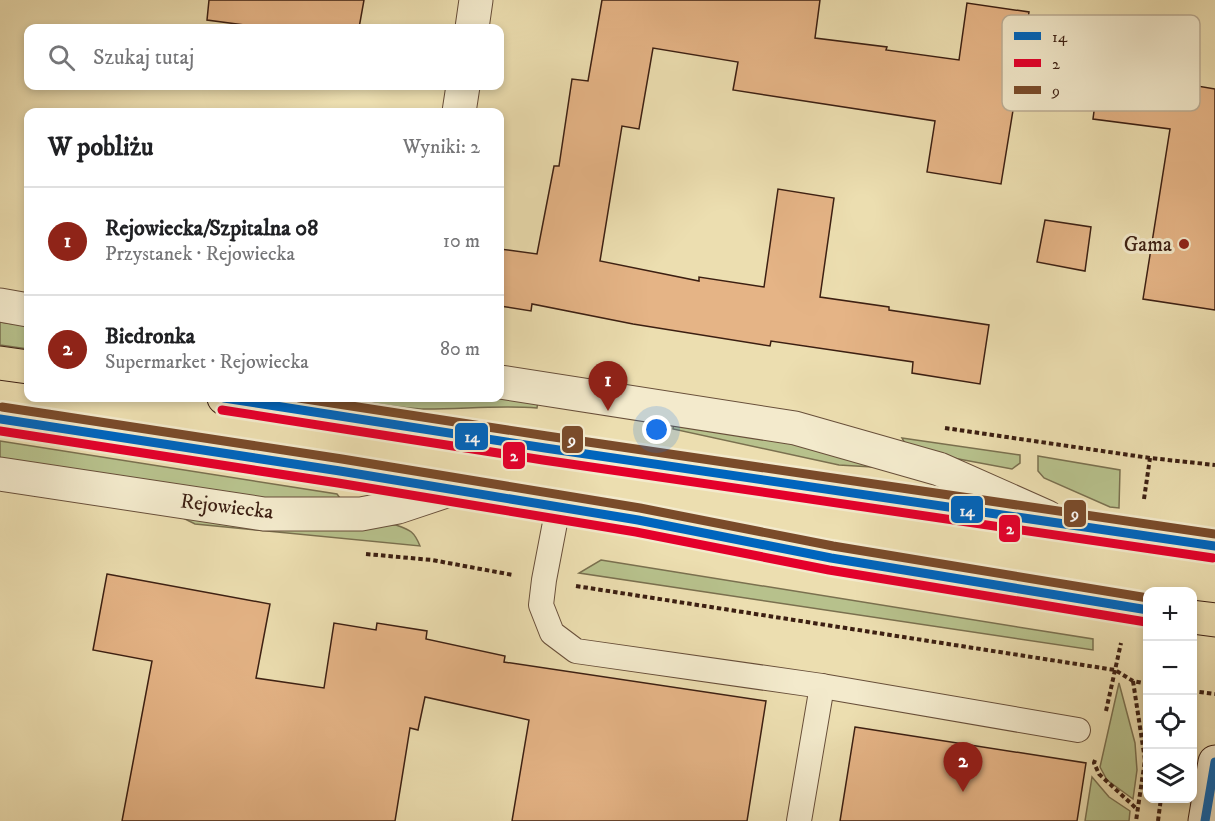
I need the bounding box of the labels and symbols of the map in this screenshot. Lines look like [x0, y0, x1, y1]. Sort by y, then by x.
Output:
legend [1002, 15, 1200, 111]
text: 14 [1052, 27, 1068, 47]
text: 2 [1052, 54, 1060, 74]
text: 9 [1051, 81, 1060, 101]
place label: Gama [1124, 232, 1172, 258]
marker: Gama [1177, 237, 1191, 251]
pin: 1 [588, 362, 628, 411]
your location [642, 415, 671, 444]
line badge: 14 [454, 422, 489, 451]
line badge: 9 [561, 425, 584, 454]
text: 14 [464, 427, 480, 447]
text: 9 [567, 430, 576, 450]
line badge: 2 [502, 441, 526, 470]
text: 2 [510, 446, 519, 466]
street label: Rejowiecka [179, 488, 275, 526]
line badge: 14 [950, 495, 984, 524]
line badge: 9 [1063, 499, 1087, 528]
text: 14 [959, 501, 975, 521]
text: 9 [1070, 504, 1079, 524]
line badge: 2 [998, 514, 1021, 543]
text: 2 [1006, 519, 1015, 539]
pin: 2 [944, 742, 982, 792]

